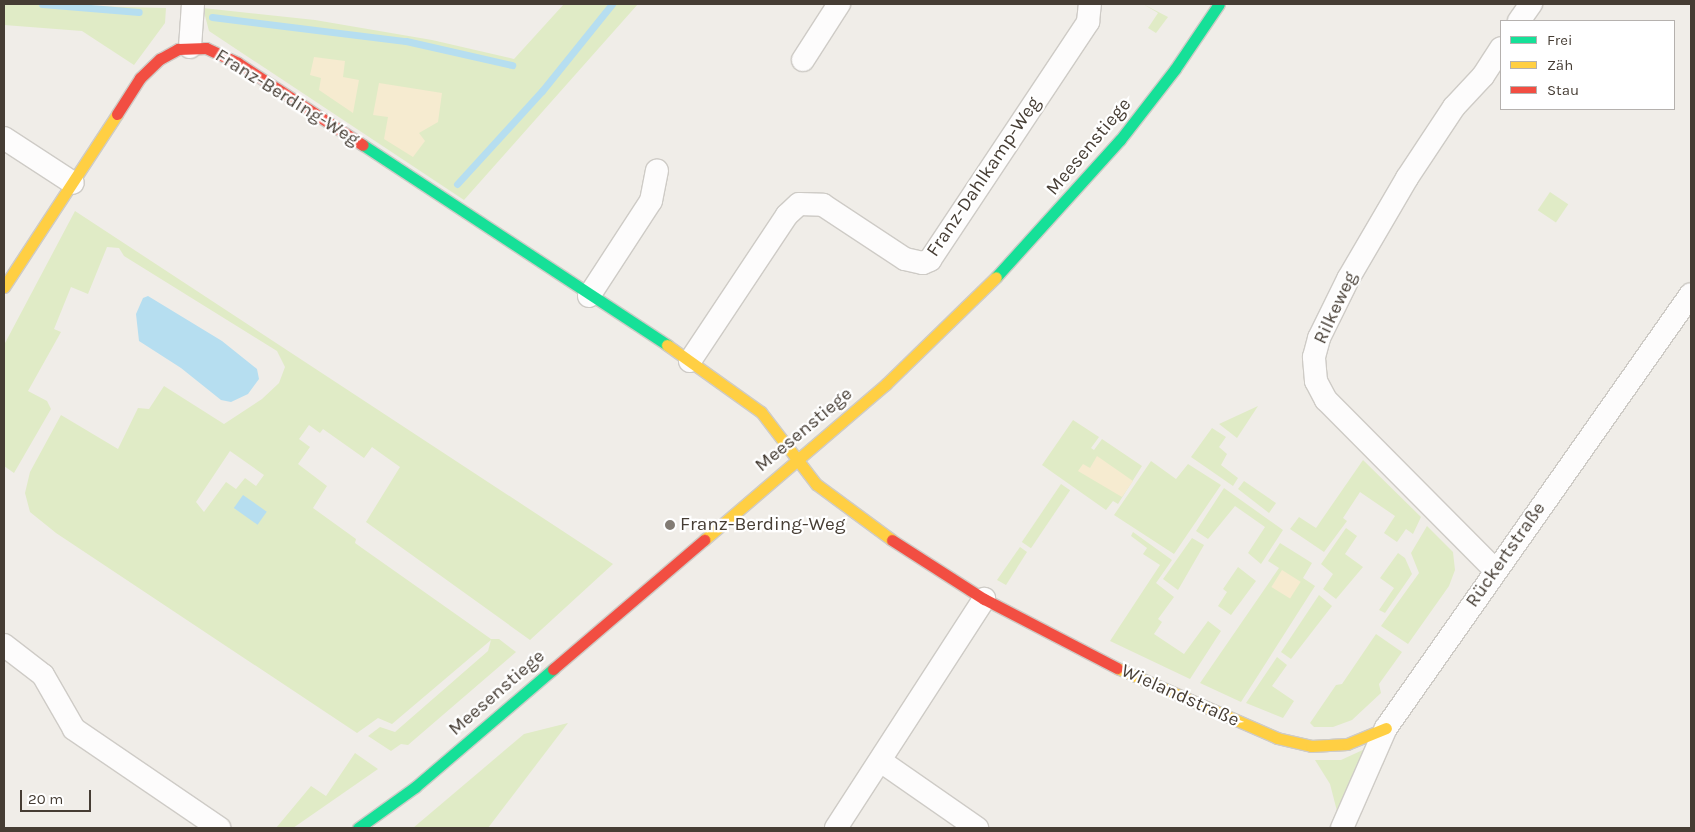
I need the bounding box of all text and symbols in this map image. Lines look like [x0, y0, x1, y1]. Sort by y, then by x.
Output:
legend [1500, 20, 1675, 110]
text: Frei [1547, 31, 1572, 49]
street label: Franz-Berding-Weg [211, 45, 363, 151]
text: Zäh [1547, 56, 1573, 74]
text: Stau [1547, 81, 1579, 99]
street label: Franz-Dahlkamp-Weg [922, 93, 1046, 261]
street label: Meesenstiege [1042, 94, 1136, 200]
street label: Rilkeweg [1309, 268, 1363, 348]
street label: Meesenstiege [751, 383, 857, 477]
street label: Rückertstraße [1461, 498, 1551, 612]
place label: Franz-Berding-Weg [680, 514, 845, 536]
marker: Franz-Berding-Weg [664, 519, 676, 531]
street label: Meesenstiege [444, 645, 550, 741]
street label: Wielandstraße [1117, 660, 1243, 732]
scale bar [22, 780, 94, 812]
text: 20 m [28, 790, 63, 808]

